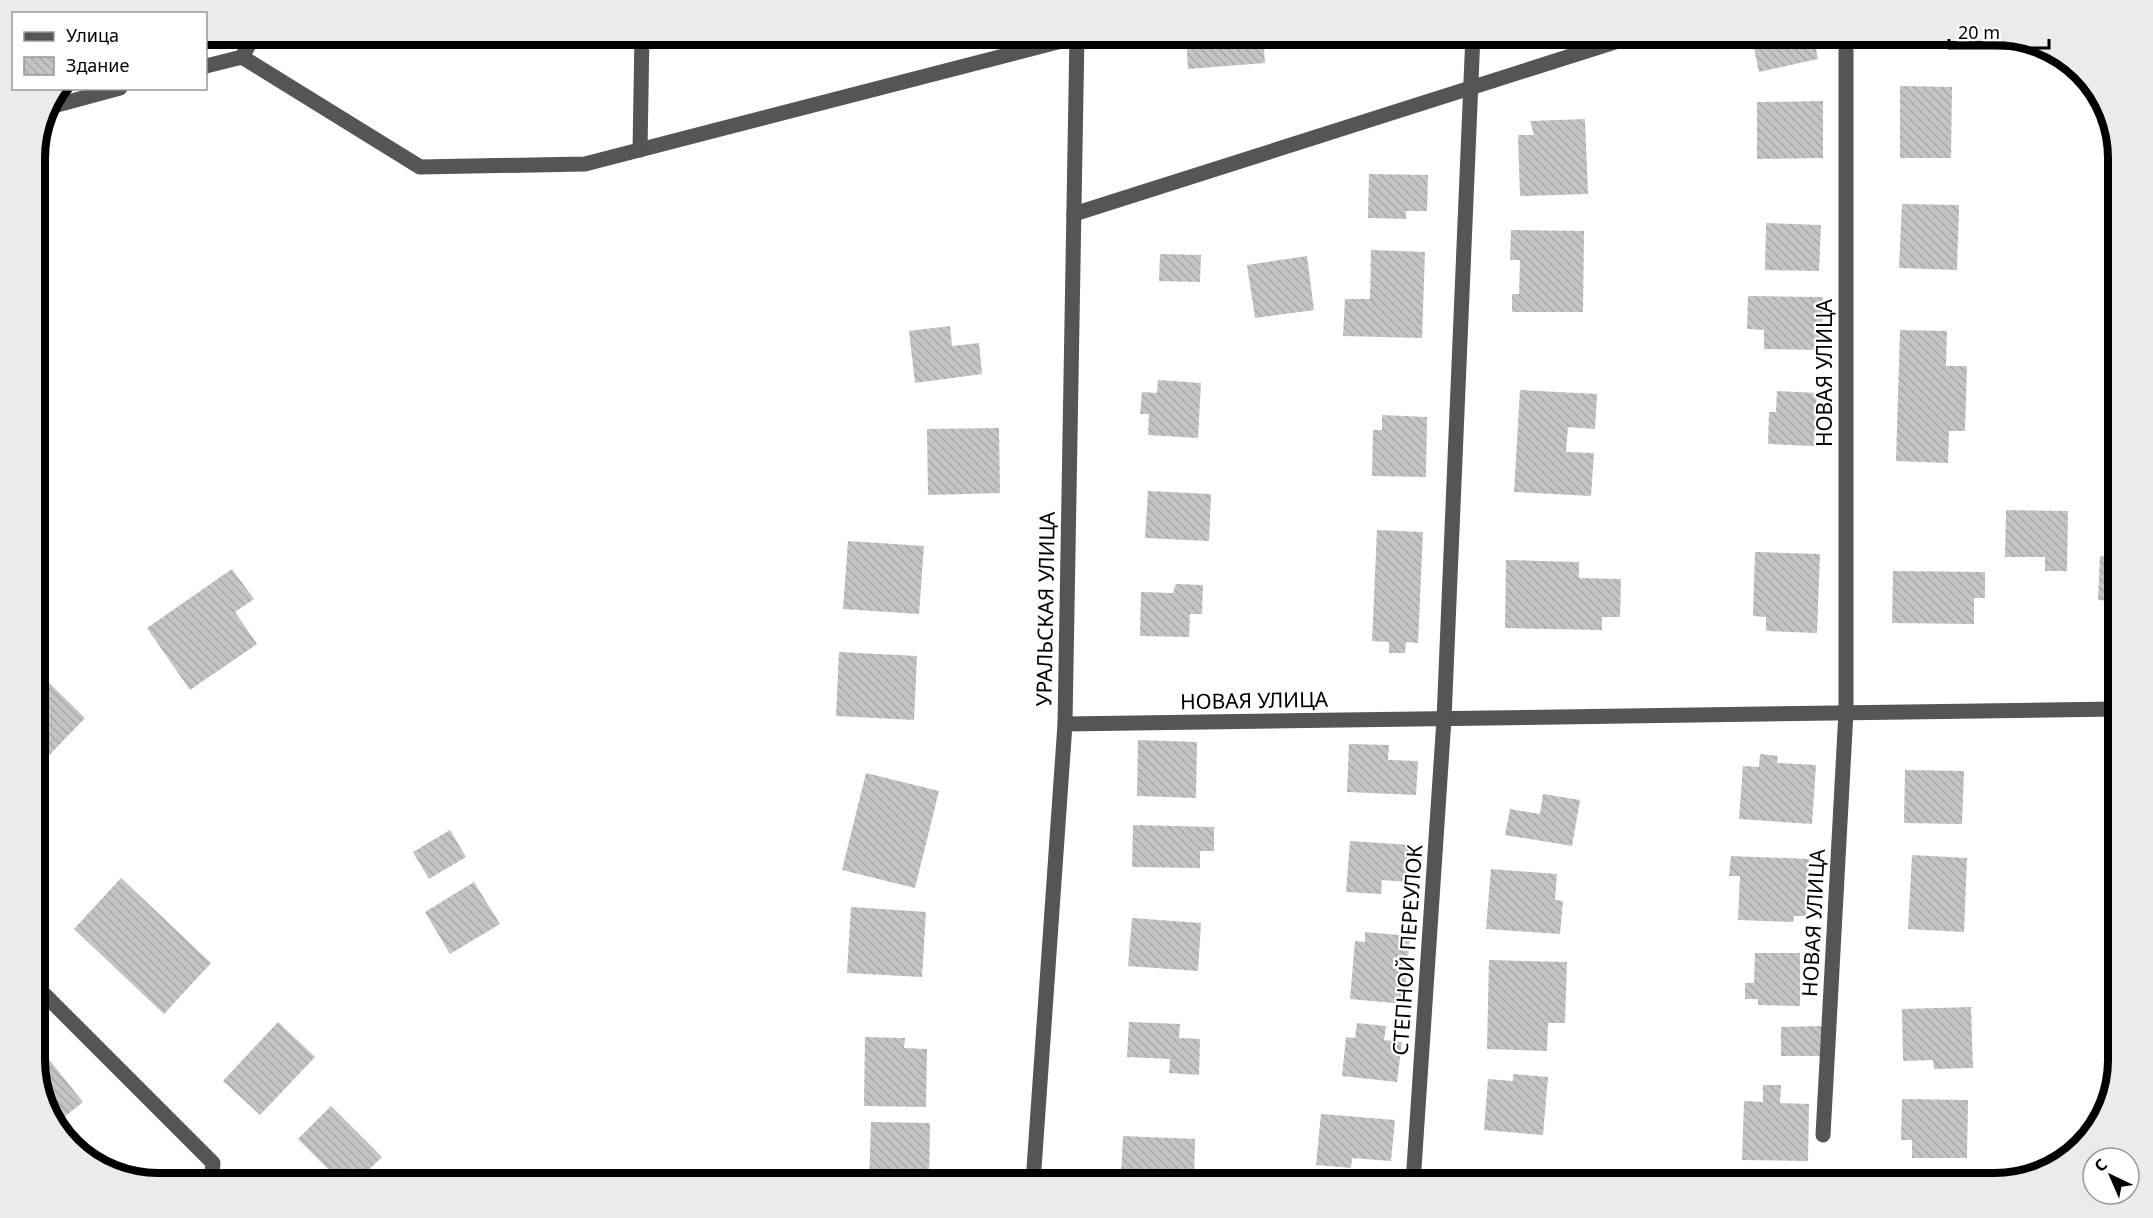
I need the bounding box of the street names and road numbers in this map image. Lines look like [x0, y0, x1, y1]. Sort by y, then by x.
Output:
street label: НОВАЯ УЛИЦА [1810, 298, 1838, 447]
street label: УРАЛЬСКАЯ УЛИЦА [1029, 511, 1061, 707]
street label: НОВАЯ УЛИЦА [1180, 685, 1329, 715]
street label: СТЕПНОЙ ПЕРЕУЛОК [1386, 844, 1428, 1056]
street label: НОВАЯ УЛИЦА [1795, 848, 1831, 998]

